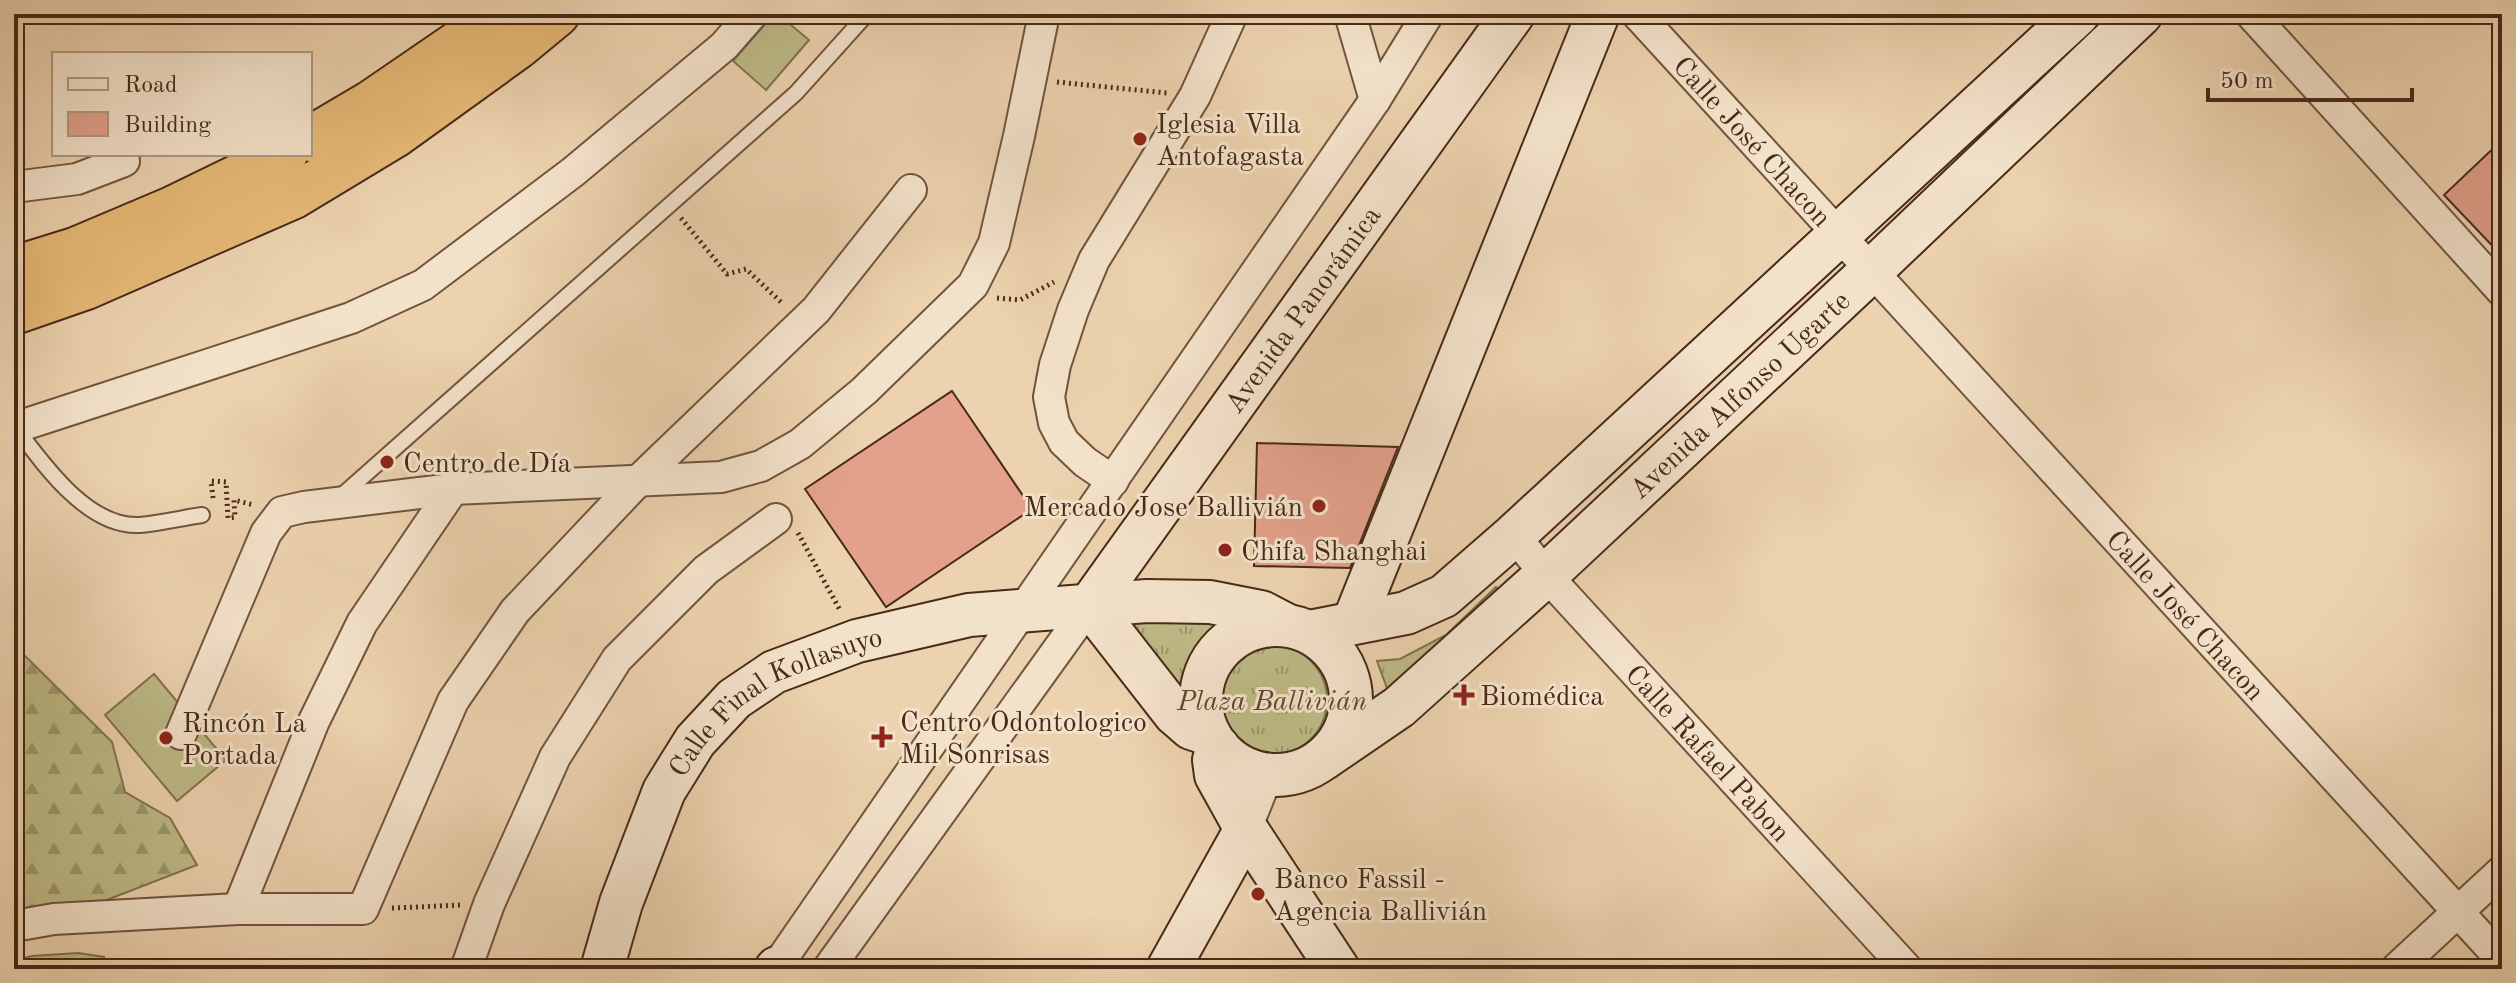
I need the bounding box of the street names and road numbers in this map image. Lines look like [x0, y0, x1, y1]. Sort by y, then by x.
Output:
street label: Calle José Chacon [1666, 53, 1835, 233]
street label: Avenida Panorámica [1221, 202, 1388, 419]
street label: Avenida Alfonso Ugarte [1626, 287, 1857, 506]
street label: Calle José Chacon [2100, 526, 2268, 707]
street label: Calle Final Kollasuyo [665, 625, 885, 783]
street label: Calle Rafael Pabon [1619, 661, 1794, 848]

